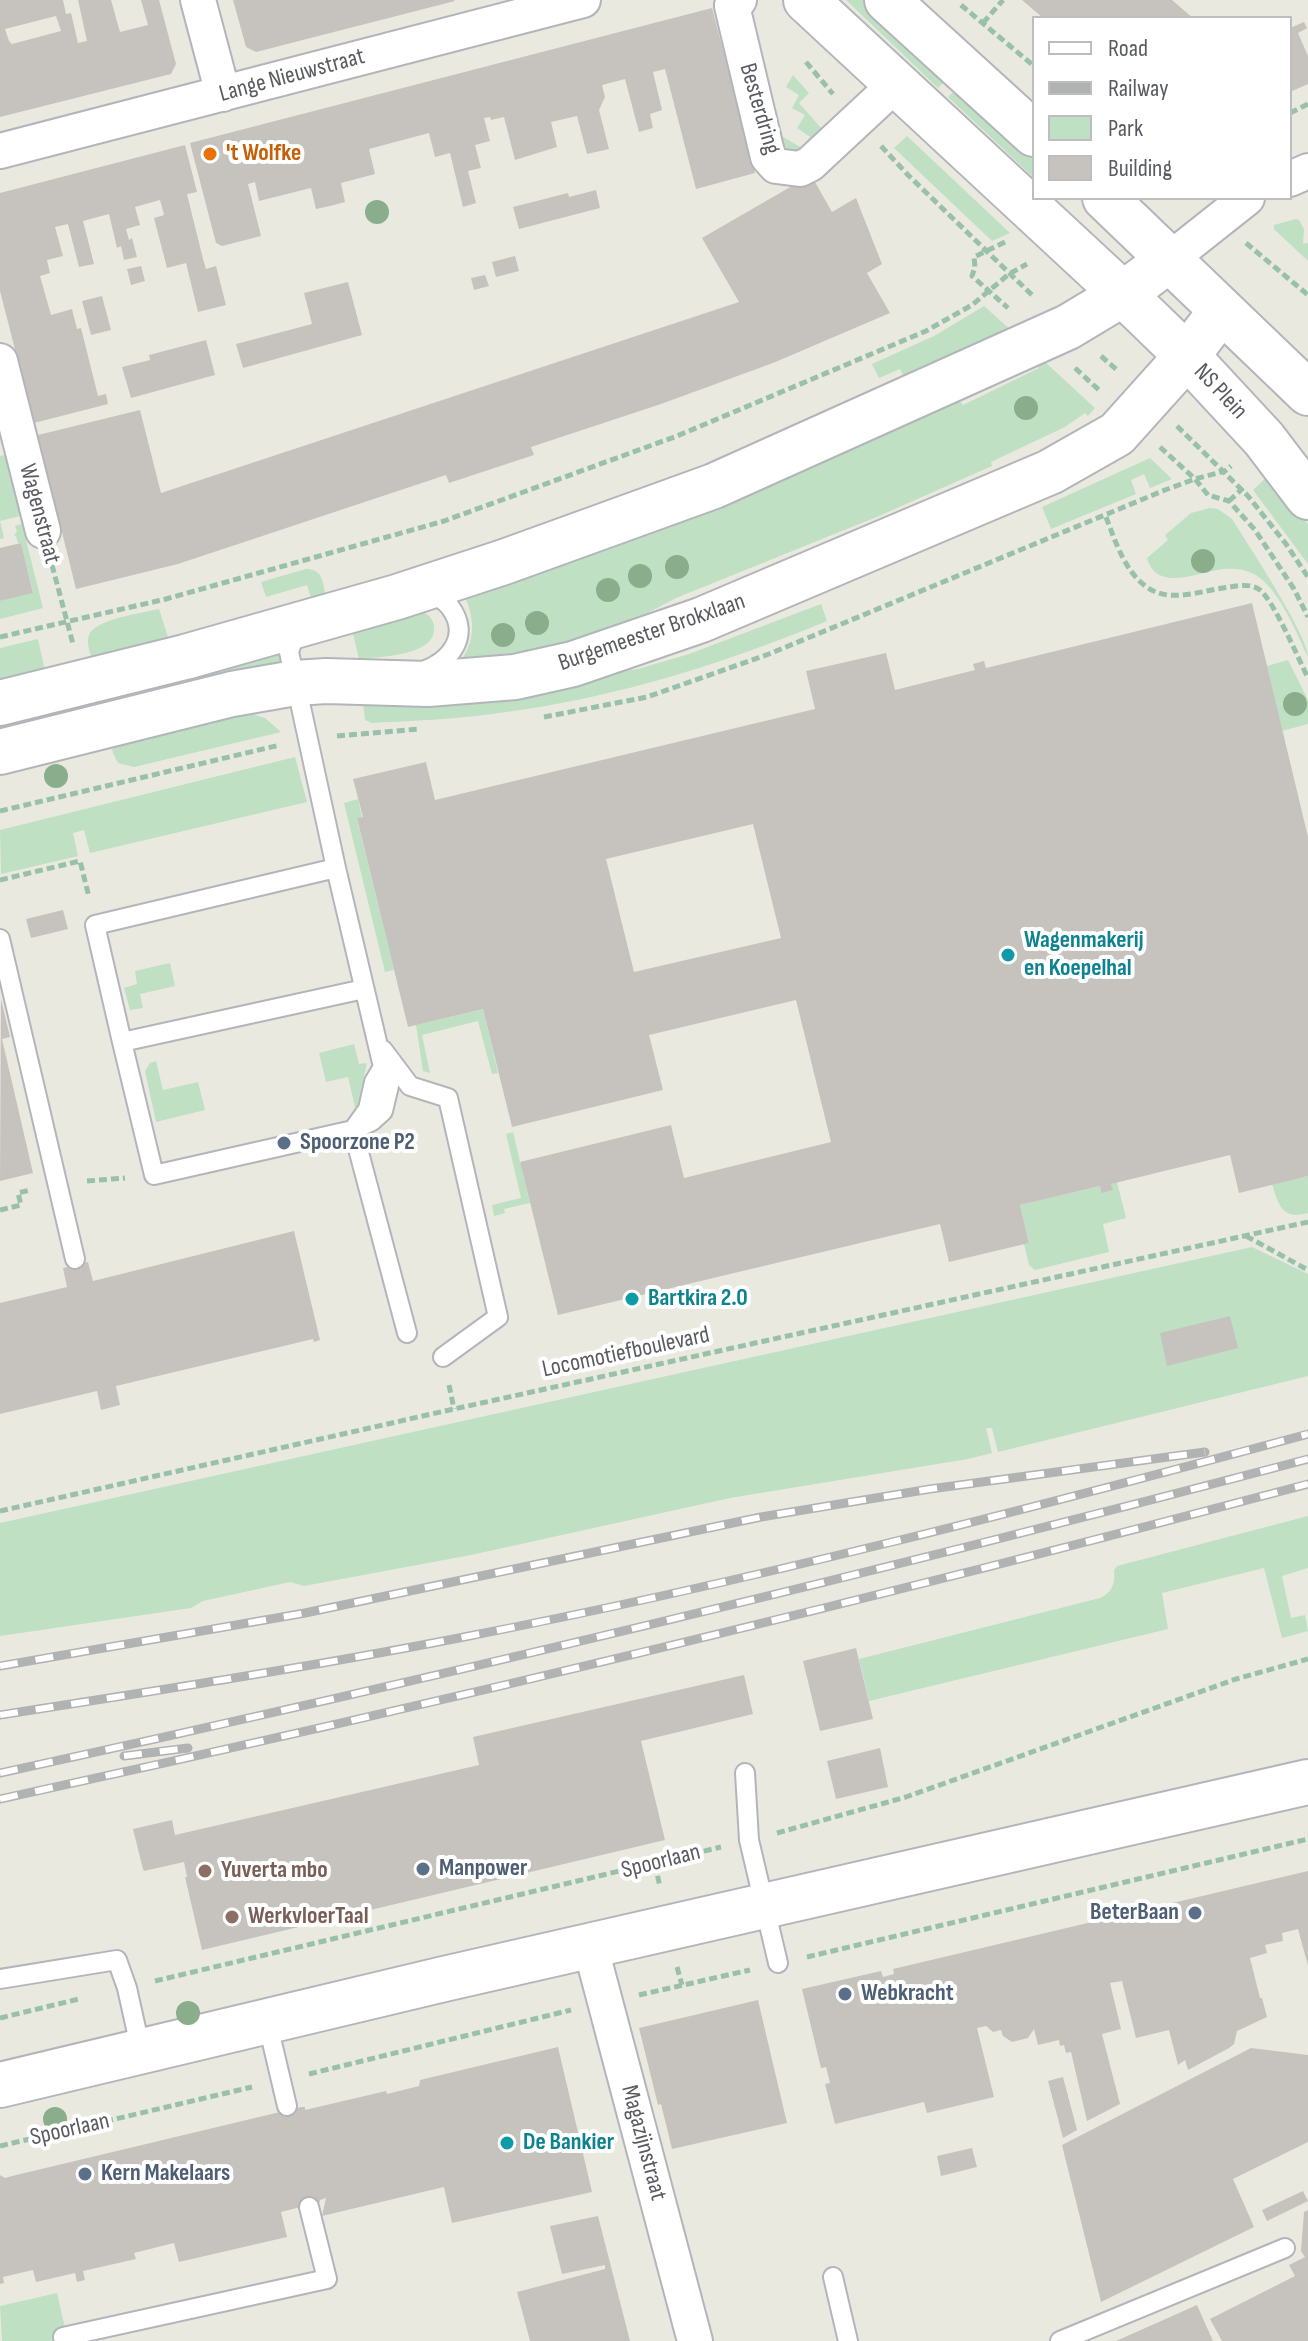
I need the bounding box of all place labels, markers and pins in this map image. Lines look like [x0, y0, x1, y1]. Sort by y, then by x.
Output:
place label: 't Wolfke [226, 140, 301, 168]
marker: 't Wolfke [201, 145, 219, 163]
place label: Wagenmakerij en Koepelhal [1024, 927, 1143, 983]
marker: Wagenmakerij en Koepelhal [999, 946, 1017, 964]
place label: Spoorzone P2 [300, 1129, 415, 1157]
marker: Spoorzone P2 [275, 1134, 293, 1152]
place label: Bartkira 2.0 [648, 1285, 748, 1313]
marker: Bartkira 2.0 [623, 1290, 641, 1308]
place label: Manpower [439, 1855, 527, 1883]
place label: Yuverta mbo [221, 1857, 328, 1885]
marker: Manpower [414, 1860, 432, 1878]
marker: Yuverta mbo [196, 1862, 214, 1880]
place label: BeterBaan [1090, 1899, 1179, 1927]
place label: WerkvloerTaal [248, 1903, 369, 1931]
marker: BeterBaan [1186, 1904, 1204, 1922]
marker: WerkvloerTaal [223, 1908, 241, 1926]
place label: Webkracht [861, 1980, 954, 2008]
marker: Webkracht [836, 1985, 854, 2003]
place label: De Bankier [523, 2129, 614, 2157]
marker: De Bankier [498, 2134, 516, 2152]
place label: Kern Makelaars [101, 2160, 230, 2188]
marker: Kern Makelaars [76, 2165, 94, 2183]

